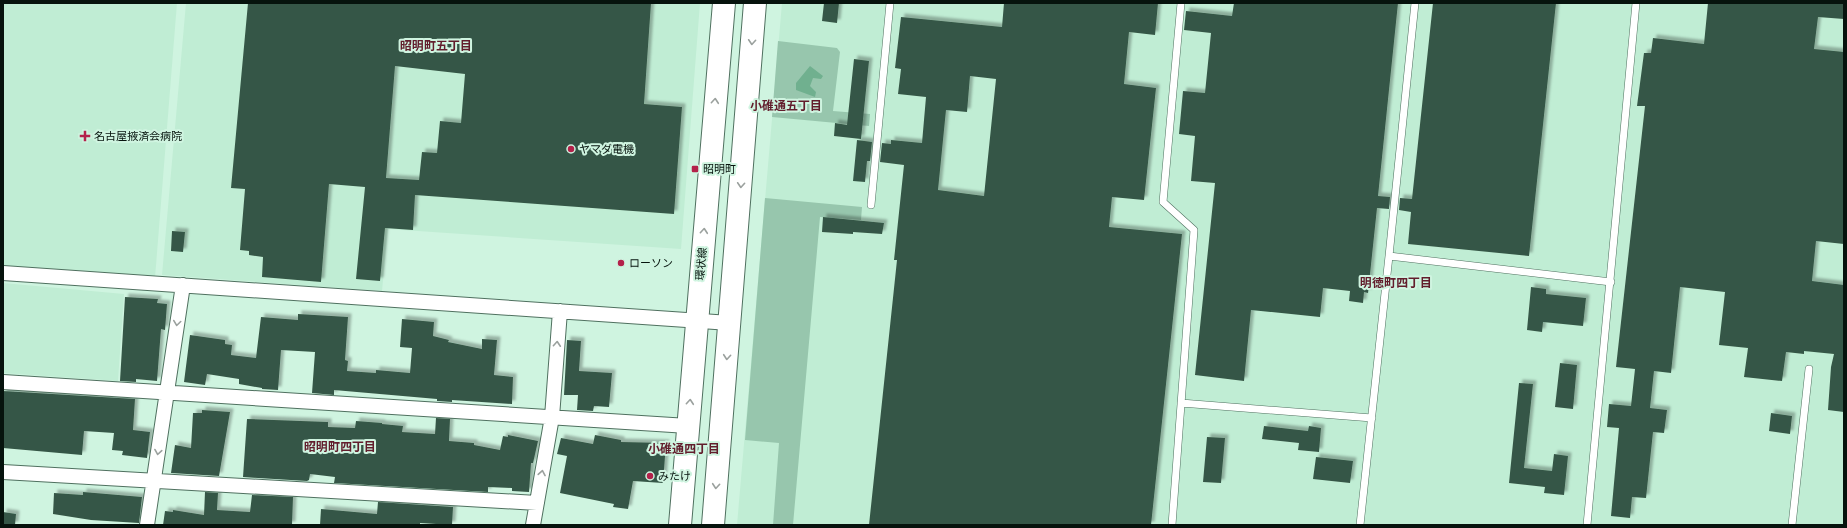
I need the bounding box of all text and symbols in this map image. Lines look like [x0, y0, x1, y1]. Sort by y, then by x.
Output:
district label: 昭明町五丁目 [400, 39, 472, 53]
one-way arrow [747, 39, 756, 45]
one-way arrow [711, 98, 720, 104]
district label: 小碓通五丁目 [750, 99, 822, 113]
marker: 名古屋掖済会病院 [79, 130, 91, 142]
place label: 名古屋掖済会病院 [94, 130, 182, 143]
place label: ヤマダ電機 [579, 143, 634, 156]
marker: ヤマダ電機 [566, 144, 576, 154]
place label: 昭明町 [703, 163, 736, 176]
marker: 昭明町 [690, 164, 700, 174]
one-way arrow [736, 182, 745, 188]
one-way arrow [700, 228, 709, 234]
street label: 環状線 [694, 247, 709, 281]
place label: ローソン [629, 257, 673, 270]
marker: ローソン [616, 258, 626, 268]
district label: 明徳町四丁目 [1360, 276, 1432, 290]
one-way arrow [173, 320, 182, 326]
one-way arrow [553, 341, 562, 347]
one-way arrow [723, 354, 732, 360]
one-way arrow [685, 399, 694, 405]
district label: 昭明町四丁目 [304, 440, 376, 454]
district label: 小碓通四丁目 [648, 442, 720, 456]
one-way arrow [154, 449, 163, 455]
one-way arrow [537, 470, 546, 476]
place label: みたけ [658, 470, 691, 483]
marker: みたけ [645, 471, 655, 481]
one-way arrow [712, 483, 721, 489]

